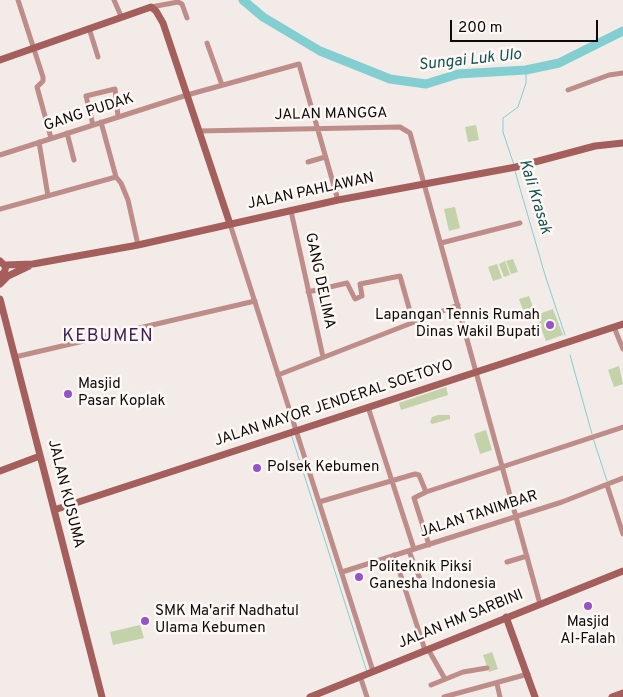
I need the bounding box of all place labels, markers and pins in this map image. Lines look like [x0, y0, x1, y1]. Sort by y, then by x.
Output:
place label: Lapangan Tennis Rumah Dinas Wakil Bupati [375, 307, 540, 342]
marker: Lapangan Tennis Rumah Dinas Wakil Bupati [544, 319, 556, 331]
place label: Masjid Pasar Koplak [78, 376, 165, 411]
marker: Masjid Pasar Koplak [62, 388, 74, 400]
place label: Polsek Kebumen [267, 459, 379, 477]
marker: Polsek Kebumen [251, 462, 263, 474]
place label: Politeknik Piksi Ganesha Indonesia [369, 559, 496, 594]
marker: Politeknik Piksi Ganesha Indonesia [353, 571, 365, 583]
marker: Masjid Al-Falah [582, 600, 594, 612]
place label: SMK Ma'arif Nadhatul Ulama Kebumen [155, 603, 299, 638]
place label: Masjid Al-Falah [560, 614, 616, 649]
marker: SMK Ma'arif Nadhatul Ulama Kebumen [139, 615, 151, 627]

